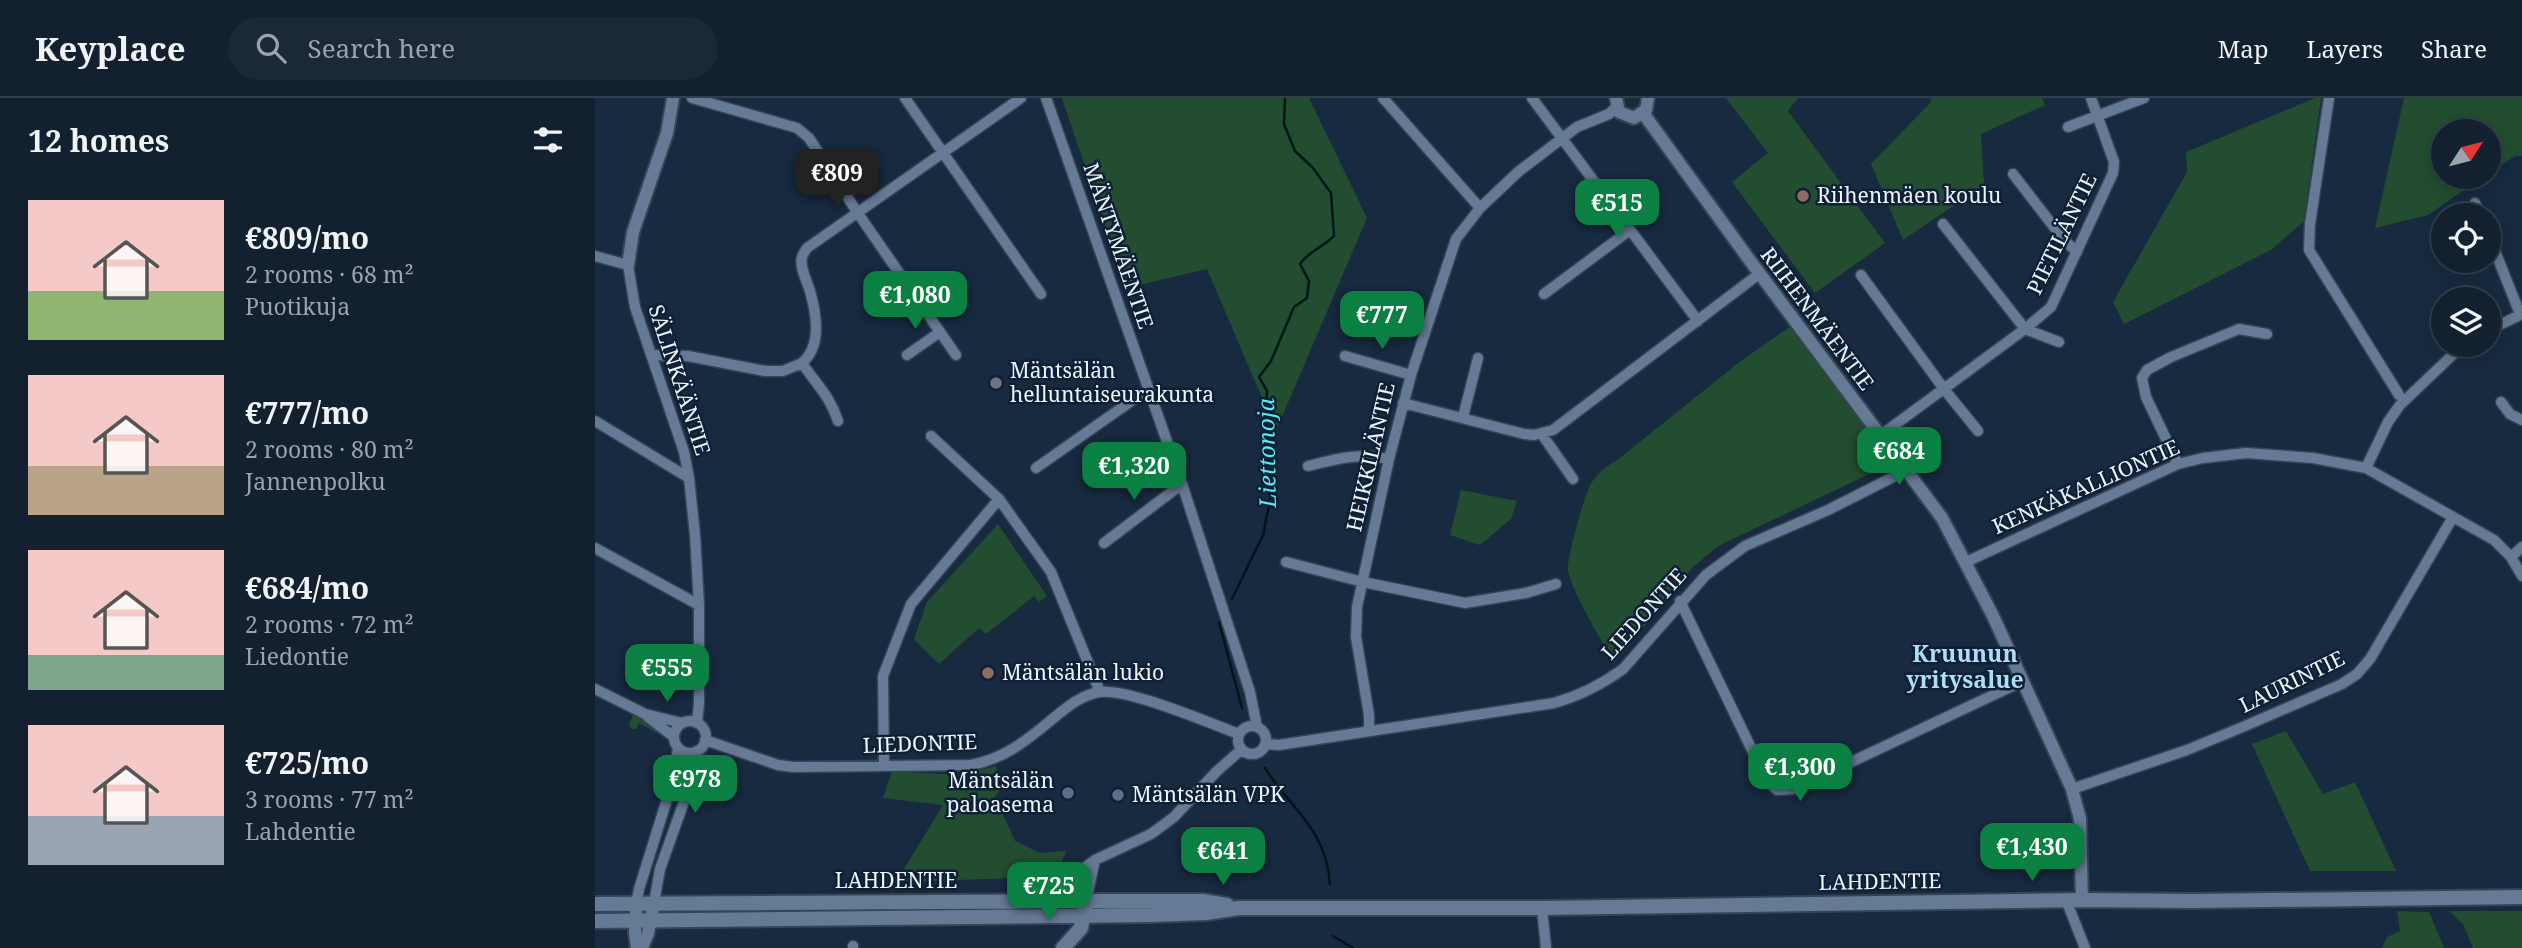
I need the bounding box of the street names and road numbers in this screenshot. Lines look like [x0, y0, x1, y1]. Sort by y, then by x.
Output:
street label: MÄNTYMÄENTIE [1077, 159, 1160, 332]
street label: PIETILÄNTIE [2020, 168, 2103, 299]
street label: RIIHENMÄENTIE [1755, 241, 1881, 396]
street label: SÄLINKÄÄNTIE [642, 301, 717, 458]
street label: HEIKKILÄNTIE [1339, 380, 1401, 534]
street label: KENKÄKALLIONTIE [1988, 432, 2184, 540]
street label: LIEDONTIE [1595, 561, 1692, 665]
street label: LAURINTIE [2234, 644, 2349, 719]
street label: LIEDONTIE [862, 727, 978, 759]
street label: LAHDENTIE [835, 866, 957, 894]
street label: LAHDENTIE [1818, 866, 1942, 896]

